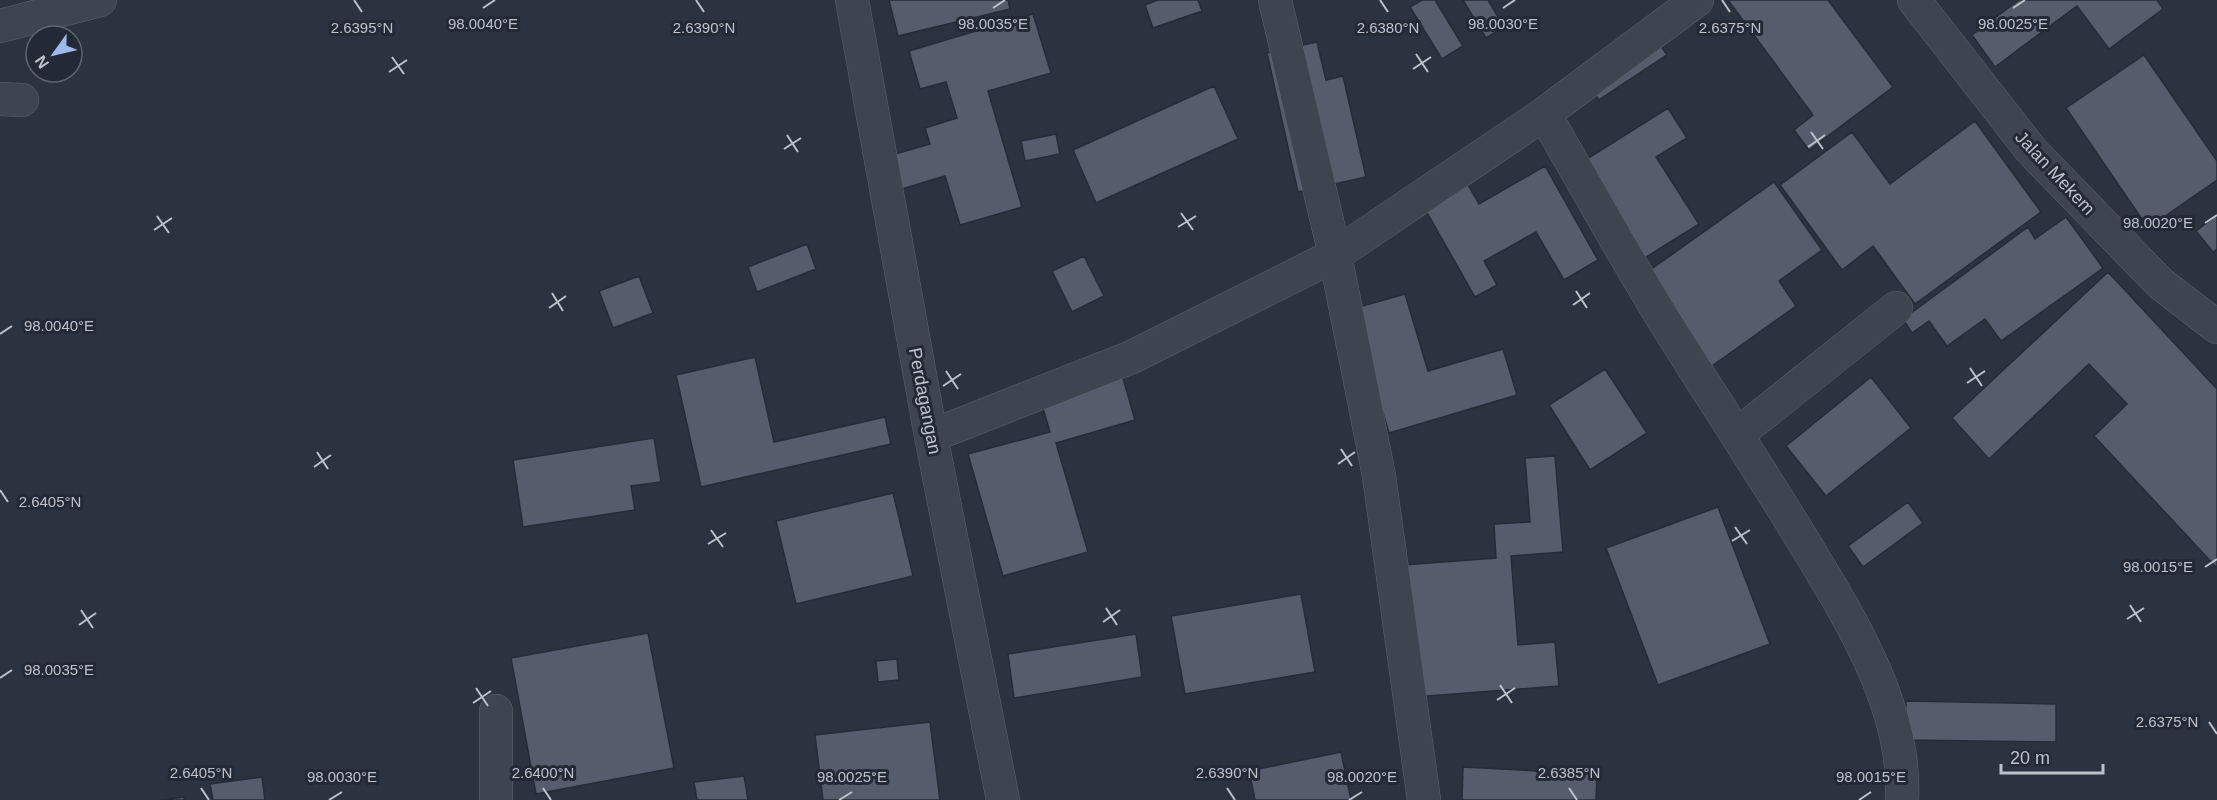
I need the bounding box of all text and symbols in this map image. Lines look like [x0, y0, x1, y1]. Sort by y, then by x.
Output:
text: 98.0040°E [448, 15, 518, 32]
text: 98.0035°E [958, 15, 1028, 32]
text: 98.0030°E [1468, 15, 1538, 32]
text: 98.0025°E [1978, 15, 2048, 32]
text: 2.6395°N [331, 19, 393, 36]
text: 2.6390°N [673, 19, 735, 36]
text: 2.6380°N [1357, 19, 1419, 36]
text: 2.6375°N [1699, 19, 1761, 36]
north arrow [24, 24, 84, 84]
text: N [32, 53, 52, 72]
street label: Jalan Mekem [2011, 127, 2099, 219]
text: 98.0020°E [2123, 214, 2193, 231]
text: 98.0040°E [24, 317, 94, 334]
street label: Perdagangan [905, 346, 945, 456]
text: 2.6405°N [19, 493, 81, 510]
text: 98.0015°E [2123, 558, 2193, 575]
text: 98.0035°E [24, 661, 94, 678]
text: 2.6375°N [2136, 713, 2198, 730]
scale bar [2001, 737, 2103, 775]
text: 20 m [2010, 748, 2050, 768]
text: 2.6405°N [170, 764, 232, 781]
text: 2.6400°N [512, 764, 574, 781]
text: 2.6390°N [1196, 764, 1258, 781]
text: 2.6385°N [1538, 764, 1600, 781]
text: 98.0030°E [307, 768, 377, 785]
text: 98.0025°E [817, 768, 887, 785]
text: 98.0020°E [1327, 768, 1397, 785]
text: 98.0015°E [1836, 768, 1906, 785]

